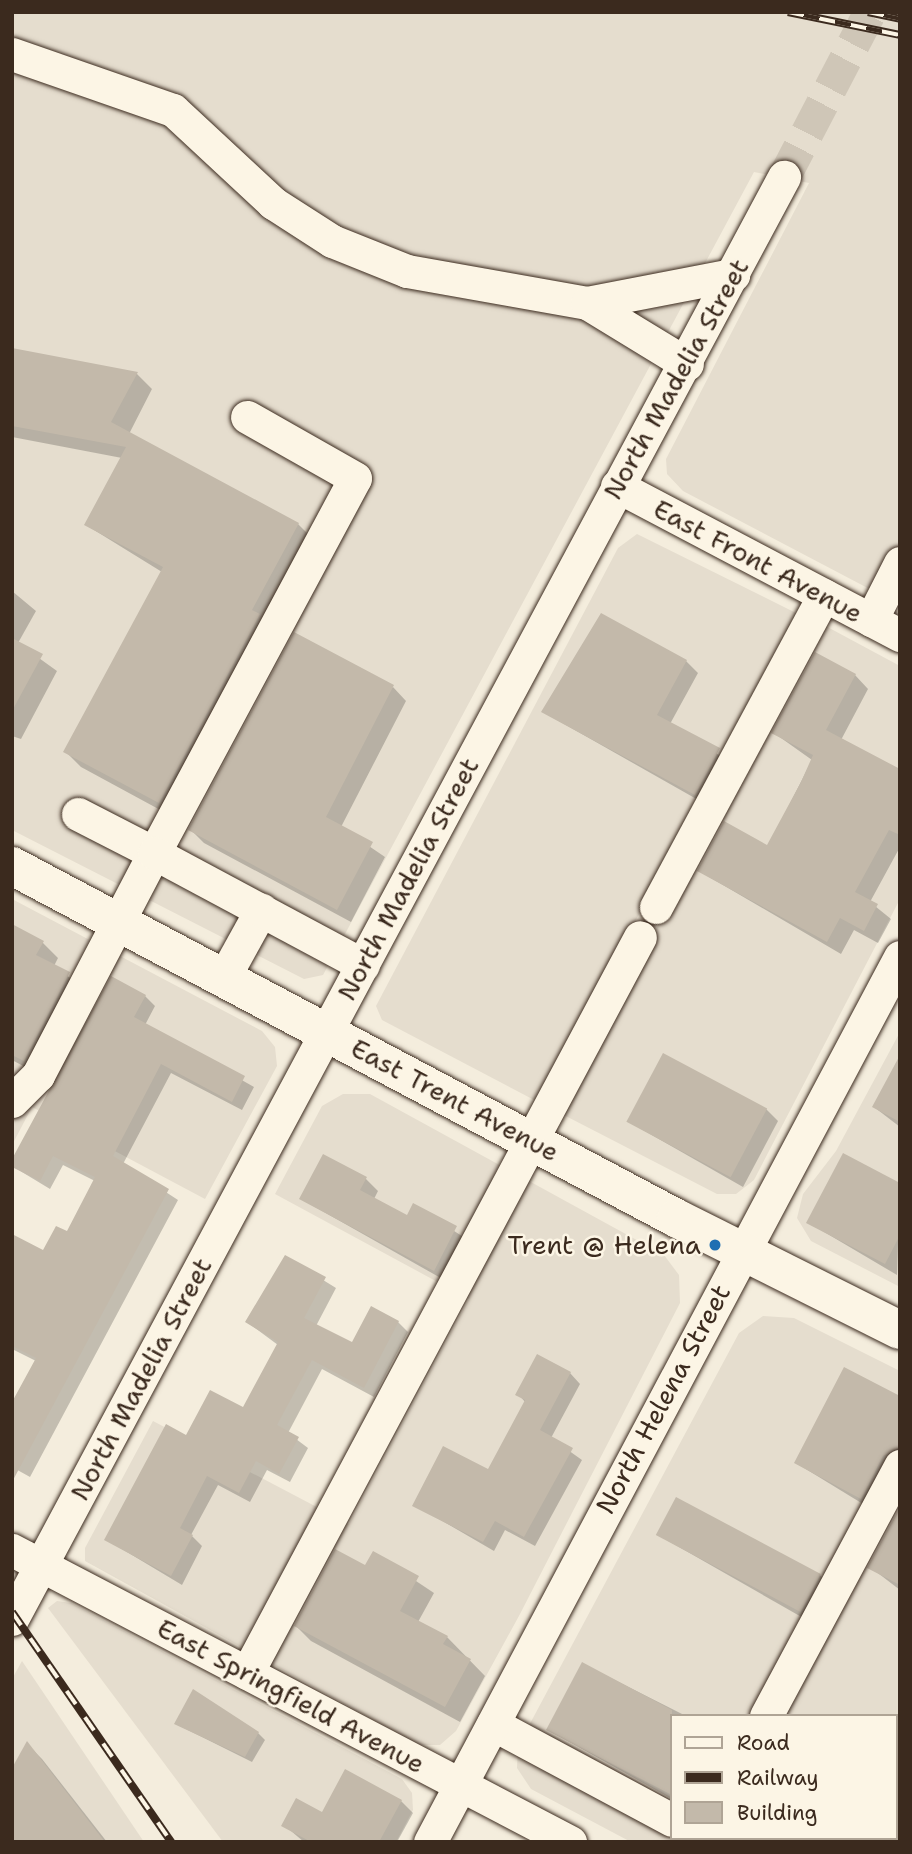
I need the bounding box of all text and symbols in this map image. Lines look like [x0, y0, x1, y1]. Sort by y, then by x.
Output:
street label: North Madelia Street [597, 253, 755, 505]
street label: East Front Avenue [648, 493, 868, 629]
street label: North Madelia Street [331, 752, 485, 1006]
street label: East Trent Avenue [346, 1032, 564, 1168]
place label: Trent @ Helena [507, 1229, 701, 1261]
marker: Trent @ Helena [707, 1237, 723, 1253]
street label: North Madelia Street [64, 1252, 218, 1506]
street label: North Helena Street [589, 1279, 737, 1519]
street label: East Springfield Avenue [152, 1612, 430, 1780]
legend [670, 1714, 898, 1840]
text: Road [737, 1729, 790, 1757]
text: Railway [737, 1764, 819, 1792]
text: Building [737, 1799, 817, 1827]

